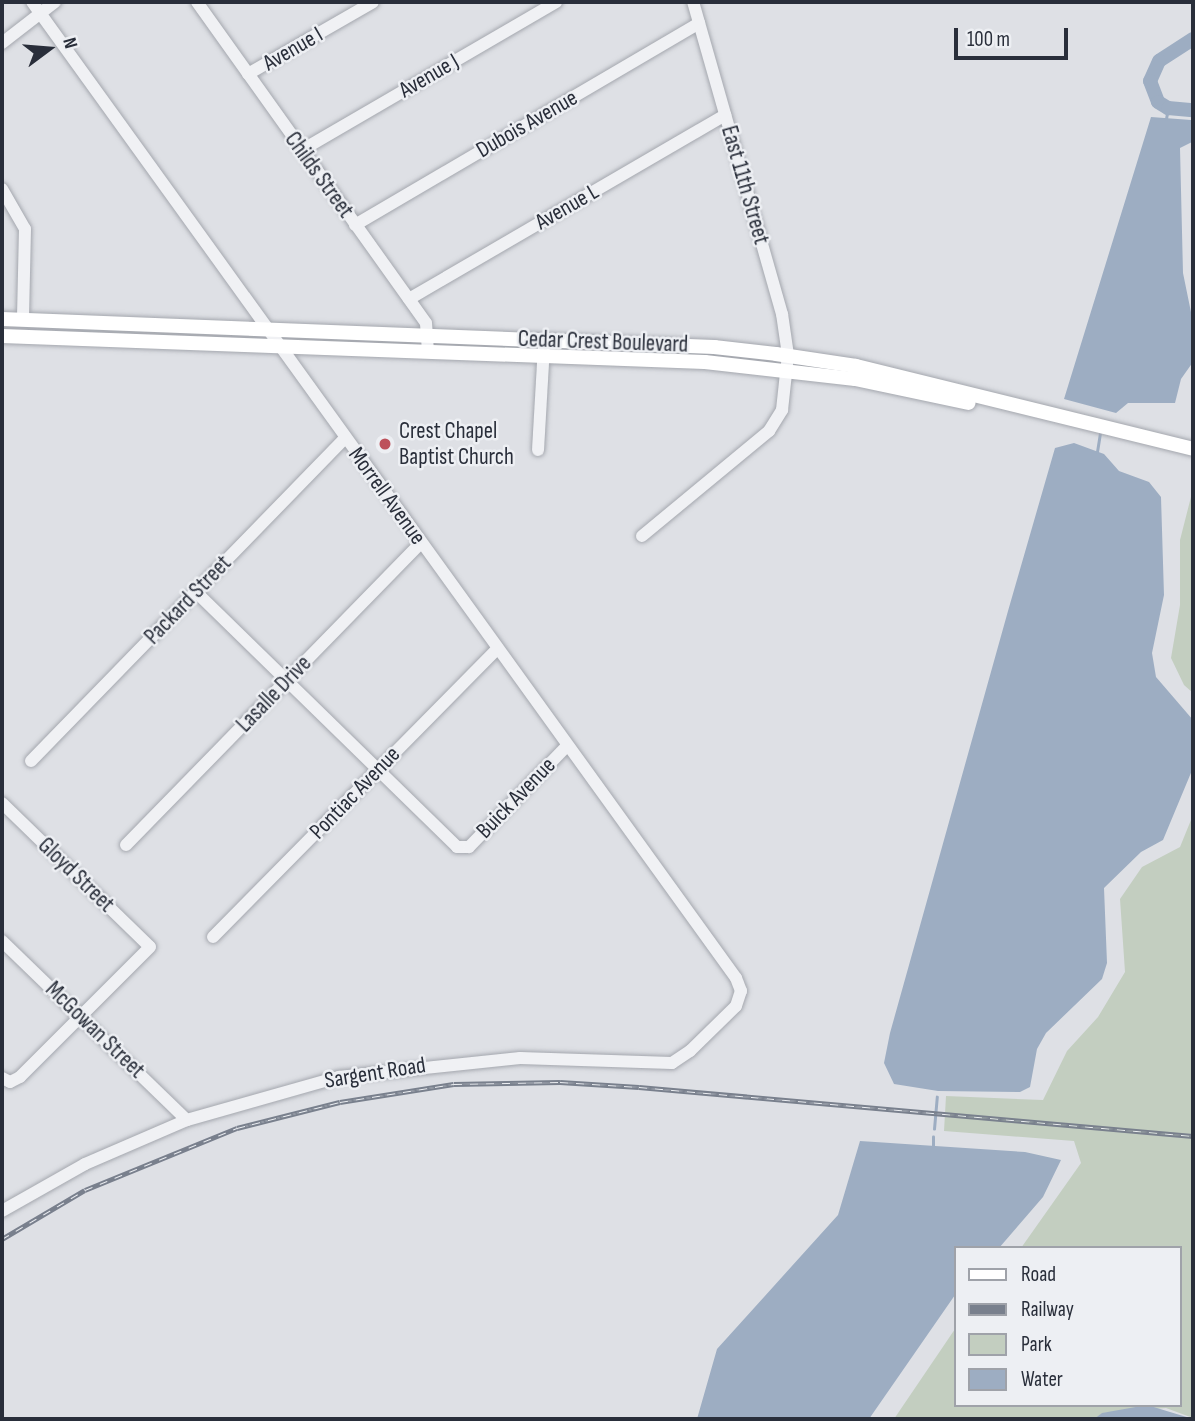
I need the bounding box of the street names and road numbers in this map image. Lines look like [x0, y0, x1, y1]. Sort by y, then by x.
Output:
street label: Avenue I [258, 21, 328, 77]
street label: Avenue J [394, 48, 464, 104]
street label: Dubois Avenue [471, 84, 583, 164]
street label: East 11th Street [715, 123, 775, 247]
street label: Childs Street [279, 127, 359, 223]
street label: Avenue L [530, 178, 604, 236]
street label: Cedar Crest Boulevard [517, 325, 689, 359]
street label: Morrell Avenue [342, 442, 432, 550]
street label: Packard Street [139, 550, 237, 650]
street label: Lasalle Drive [231, 650, 317, 738]
street label: Pontiac Avenue [304, 741, 406, 845]
street label: Buick Avenue [471, 752, 561, 844]
street label: Gloyd Street [32, 832, 120, 918]
street label: McGowan Street [40, 976, 150, 1084]
street label: Sargent Road [322, 1051, 428, 1095]

